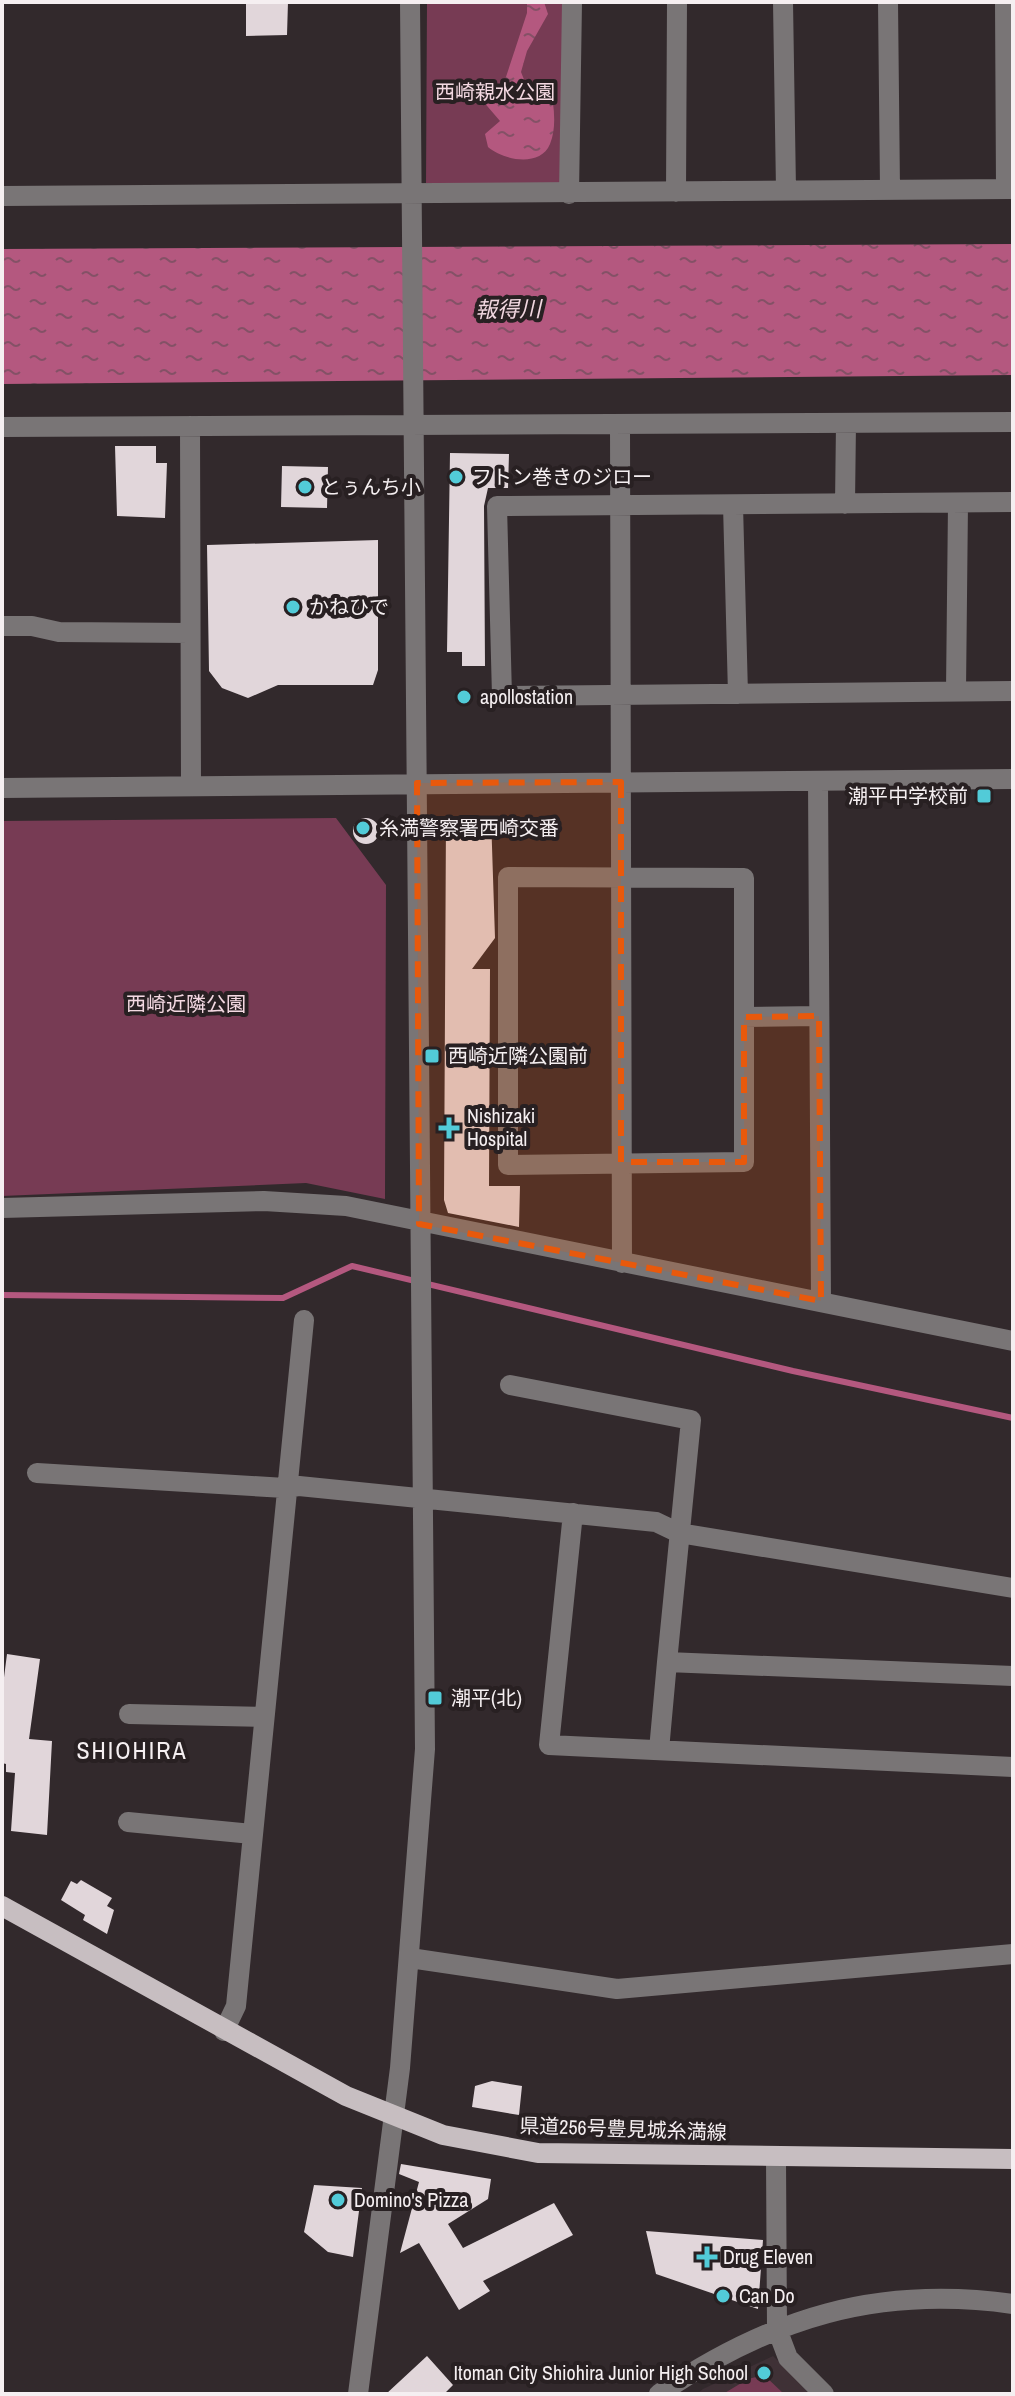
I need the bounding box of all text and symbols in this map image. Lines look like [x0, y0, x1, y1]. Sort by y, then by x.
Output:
park label: 西崎親水公園 [435, 78, 555, 105]
water label: 報得川 [475, 293, 543, 325]
place label: フトン巻きのジロー [472, 463, 652, 490]
marker: フトン巻きのジロー [447, 468, 465, 486]
place label: とぅんち小 [321, 473, 421, 500]
marker: とぅんち小 [296, 478, 314, 496]
place label: かねひで [309, 593, 389, 620]
marker: かねひで [284, 598, 302, 616]
place label: apollostation [480, 683, 573, 710]
marker: apollostation [455, 688, 473, 706]
place label: 潮平中学校前 [848, 782, 968, 809]
marker: 潮平中学校前 [975, 787, 993, 805]
place label: 糸満警察署西崎交番 [379, 814, 559, 841]
marker: 糸満警察署西崎交番 [354, 819, 372, 837]
park label: 西崎近隣公園 [126, 990, 246, 1017]
place label: 西崎近隣公園前 [448, 1042, 588, 1069]
marker: 西崎近隣公園前 [423, 1047, 441, 1065]
place label: Nishizaki Hospital [467, 1102, 535, 1152]
marker: Nishizaki Hospital [438, 1117, 460, 1139]
place label: 潮平(北) [451, 1684, 522, 1711]
marker: 潮平(北) [426, 1689, 444, 1707]
district label: SHIOHIRA [76, 1734, 188, 1766]
street label: 県道256号豊見城糸満線 [519, 2111, 727, 2146]
place label: Domino's Pizza [354, 2186, 468, 2213]
marker: Domino's Pizza [329, 2191, 347, 2209]
place label: Drug Eleven [723, 2243, 813, 2270]
marker: Drug Eleven [698, 2248, 716, 2266]
place label: Can Do [739, 2282, 795, 2309]
marker: Can Do [714, 2287, 732, 2305]
place label: Itoman City Shiohira Junior High School [454, 2359, 748, 2386]
marker: Itoman City Shiohira Junior High School [755, 2364, 773, 2382]

